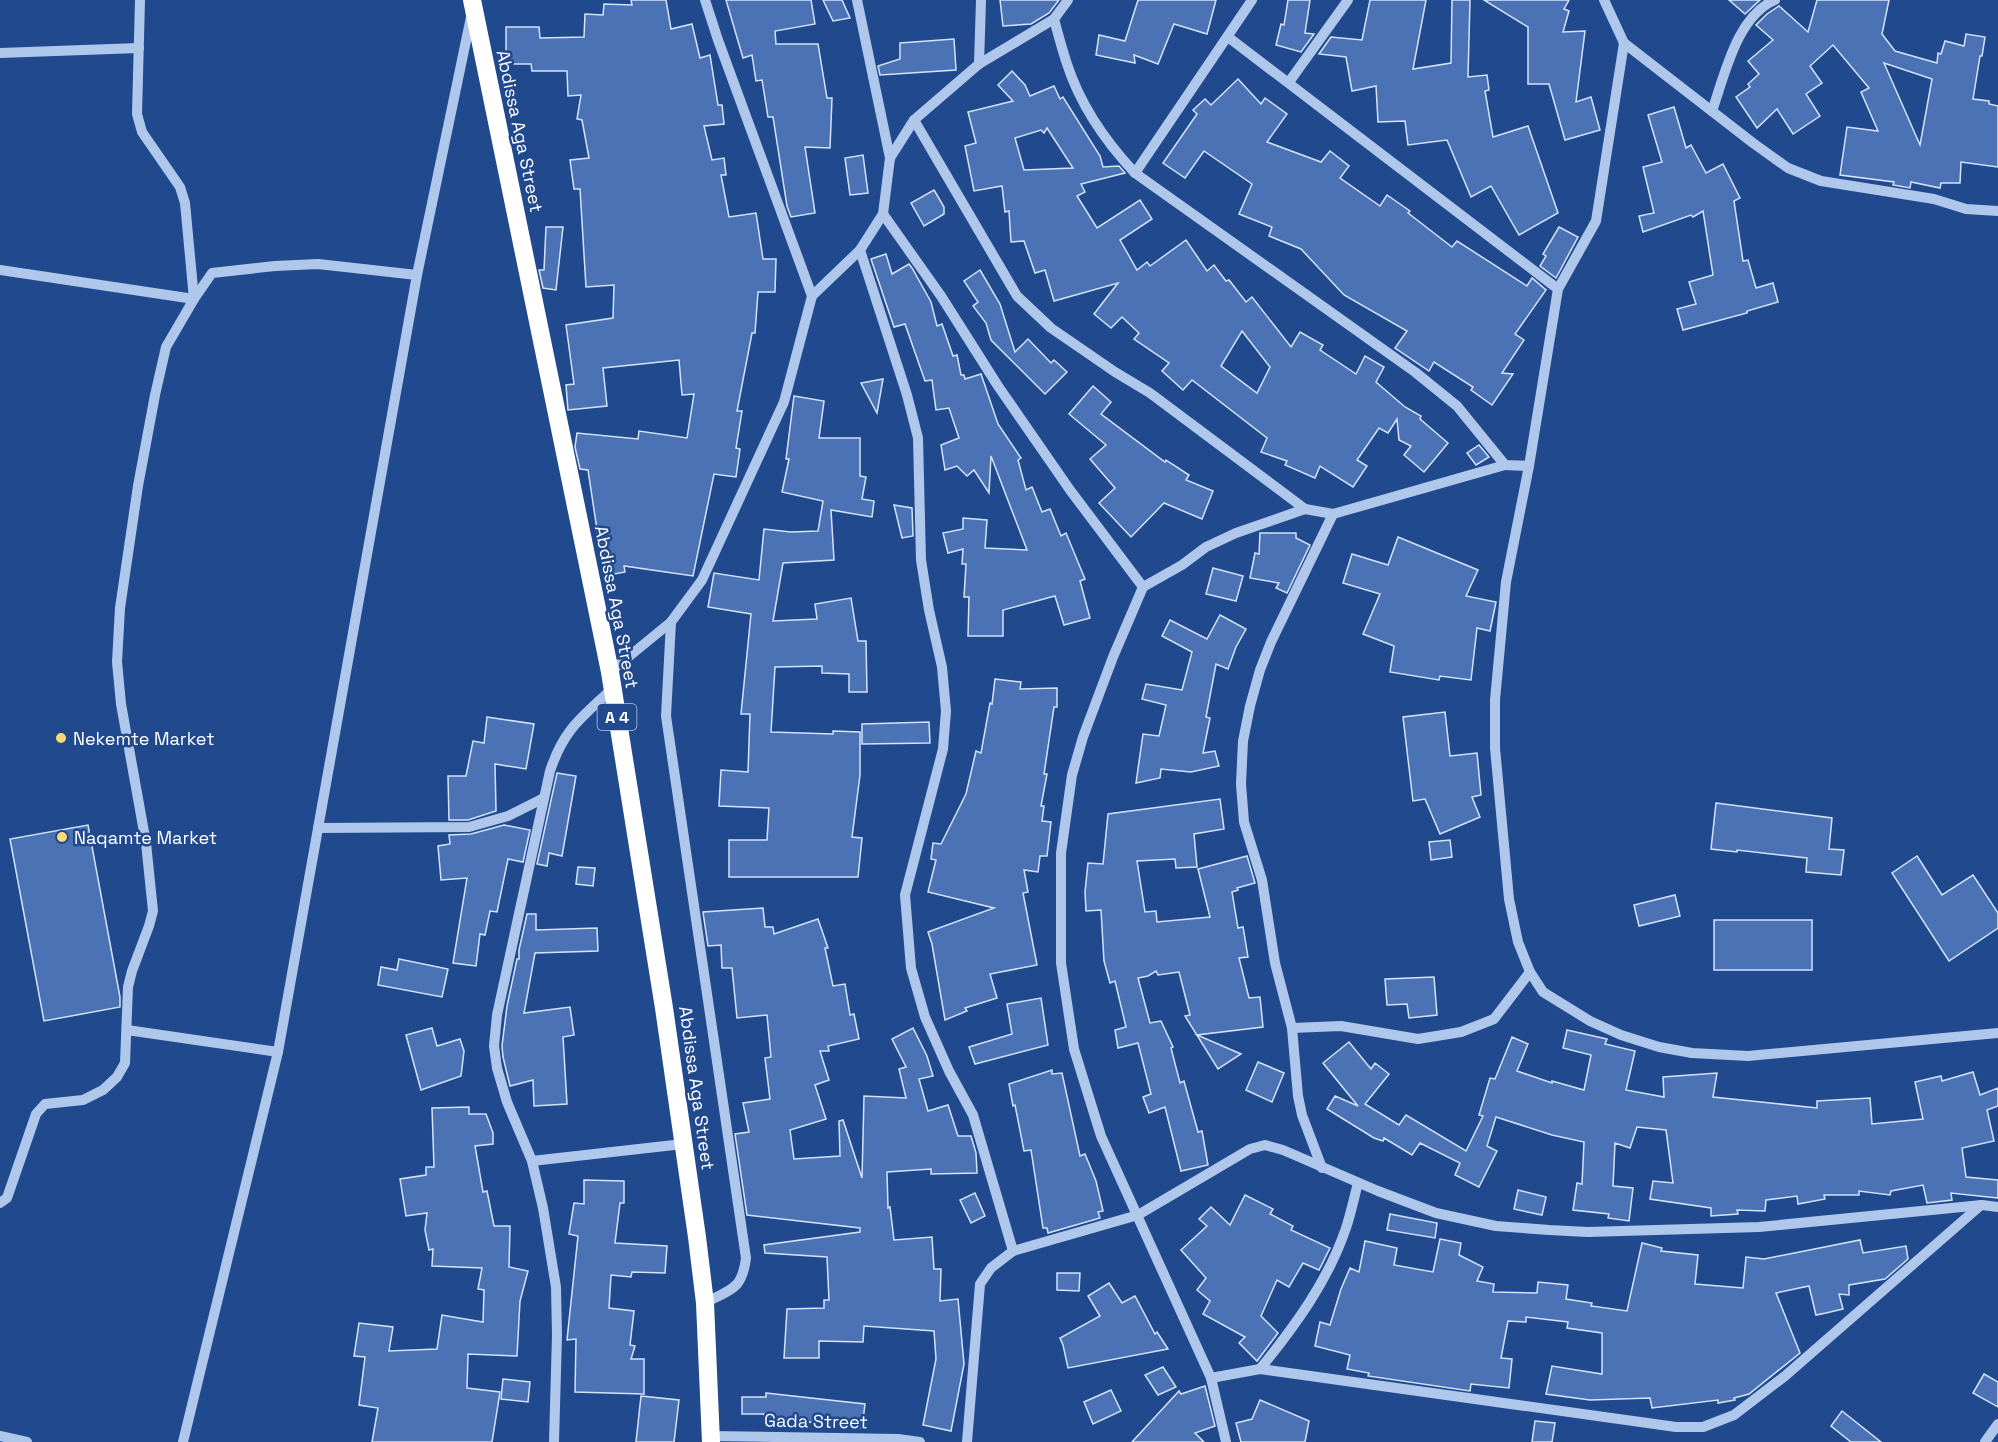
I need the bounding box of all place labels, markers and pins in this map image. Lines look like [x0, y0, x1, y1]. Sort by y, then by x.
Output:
place label: Nekemte Market [73, 727, 214, 750]
marker: Nekemte Market [54, 731, 68, 745]
place label: Naqamte Market [74, 826, 217, 849]
marker: Naqamte Market [55, 830, 69, 844]

